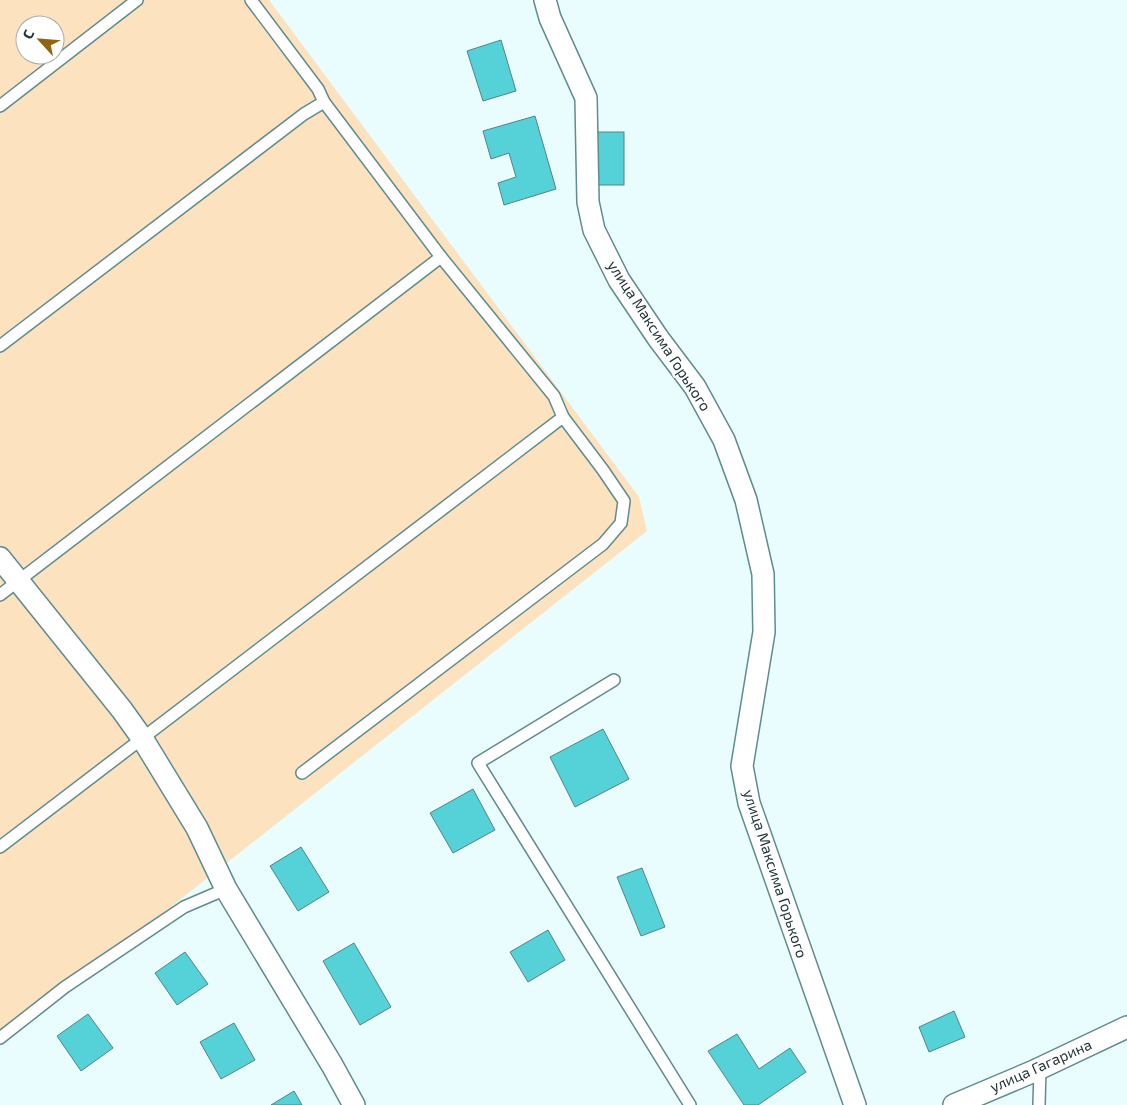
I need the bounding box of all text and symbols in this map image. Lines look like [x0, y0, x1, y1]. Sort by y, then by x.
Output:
north arrow [15, 15, 65, 65]
text: С [18, 27, 37, 42]
street label: улица Максима Горького [604, 257, 715, 415]
street label: улица Максима Горького [739, 787, 812, 961]
street label: улица Гагарина [987, 1035, 1095, 1096]

